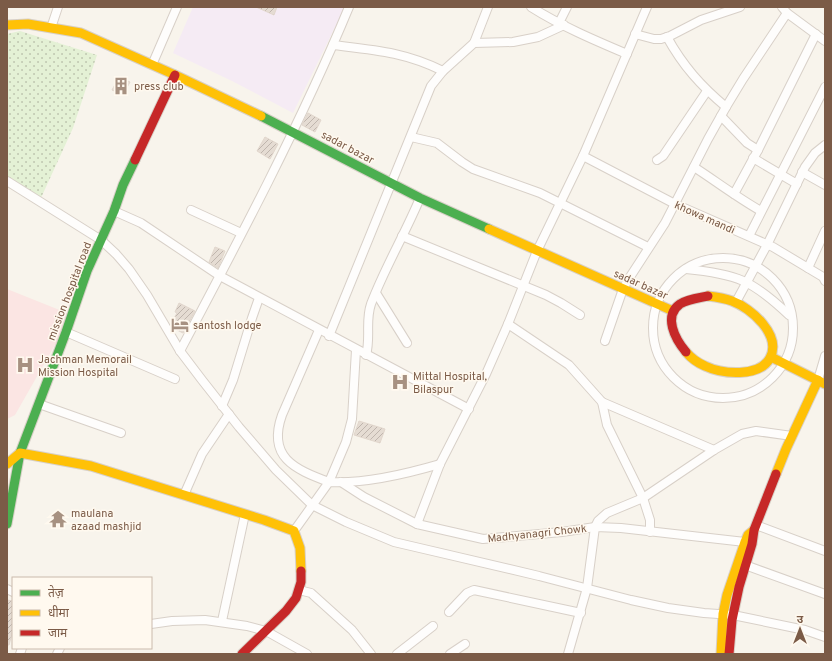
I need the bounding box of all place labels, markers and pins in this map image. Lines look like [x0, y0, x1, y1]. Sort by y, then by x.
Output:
building icon: press club [111, 76, 131, 96]
place label: press club [134, 80, 184, 94]
hotel icon: santosh lodge [170, 315, 190, 335]
place label: santosh lodge [193, 319, 262, 333]
place label: Jachman Memorail Mission Hospital [38, 353, 132, 380]
hospital icon: Jachman Memorail Mission Hospital [15, 355, 35, 375]
place label: Mittal Hospital, Bilaspur [413, 370, 488, 397]
hospital icon: Mittal Hospital, Bilaspur [390, 372, 410, 392]
place label: maulana azaad mashjid [71, 507, 142, 534]
temple icon: maulana azaad mashjid [48, 509, 68, 529]

